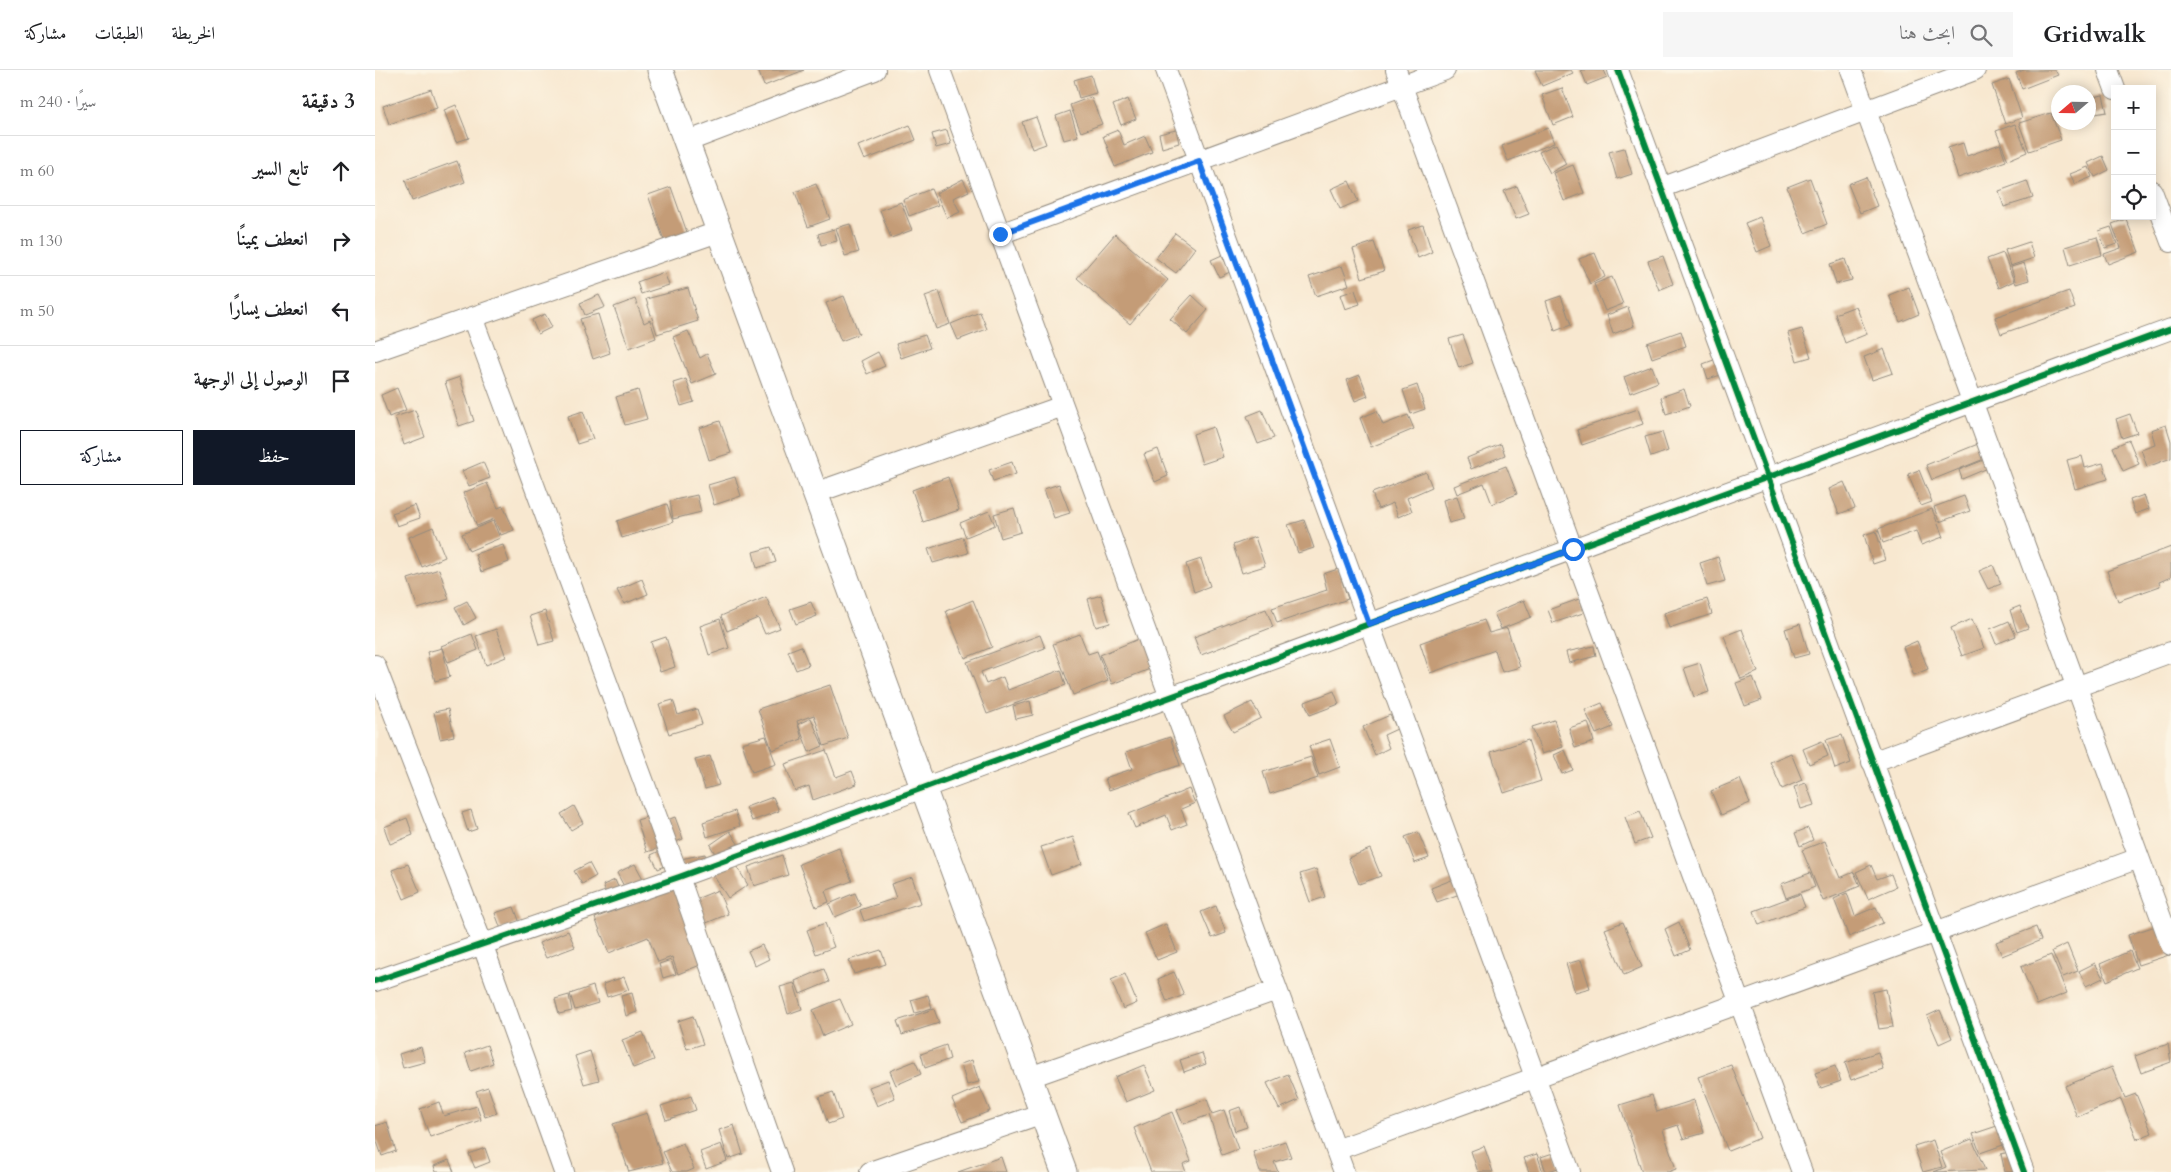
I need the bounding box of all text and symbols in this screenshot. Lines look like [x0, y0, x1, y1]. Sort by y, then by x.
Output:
search box [1663, 12, 2013, 57]
text: Gridwalk [2043, 18, 2146, 51]
text: ابحث هنا [1899, 20, 1955, 46]
text: مشاركة [25, 21, 66, 46]
text: الطبقات [94, 21, 143, 46]
text: الخريطة [171, 21, 215, 46]
icon: search [1967, 21, 1995, 49]
north arrow [2051, 85, 2096, 130]
map controls [2111, 85, 2156, 220]
button: + [2111, 85, 2156, 130]
text: 3 دقيقة [302, 87, 355, 116]
text: سيرًا · 240 m [20, 91, 96, 113]
button: − [2111, 130, 2156, 175]
text: تابع السير [253, 156, 308, 182]
icon: ahead [327, 157, 355, 185]
text: 60 m [20, 160, 54, 182]
button: locate [2111, 175, 2156, 220]
route end [989, 223, 1012, 246]
text: انعطف يمينًا [237, 226, 308, 252]
icon: right [327, 227, 355, 255]
text: 130 m [20, 230, 62, 252]
text: انعطف يسارًا [229, 296, 308, 322]
icon: left [327, 297, 355, 325]
text: 50 m [20, 300, 54, 322]
text: الوصول إلى الوجهة [194, 366, 308, 392]
icon: arrive [327, 367, 355, 395]
button: مشاركة [20, 430, 183, 485]
button: حفظ [193, 430, 355, 485]
route start [1562, 538, 1585, 561]

